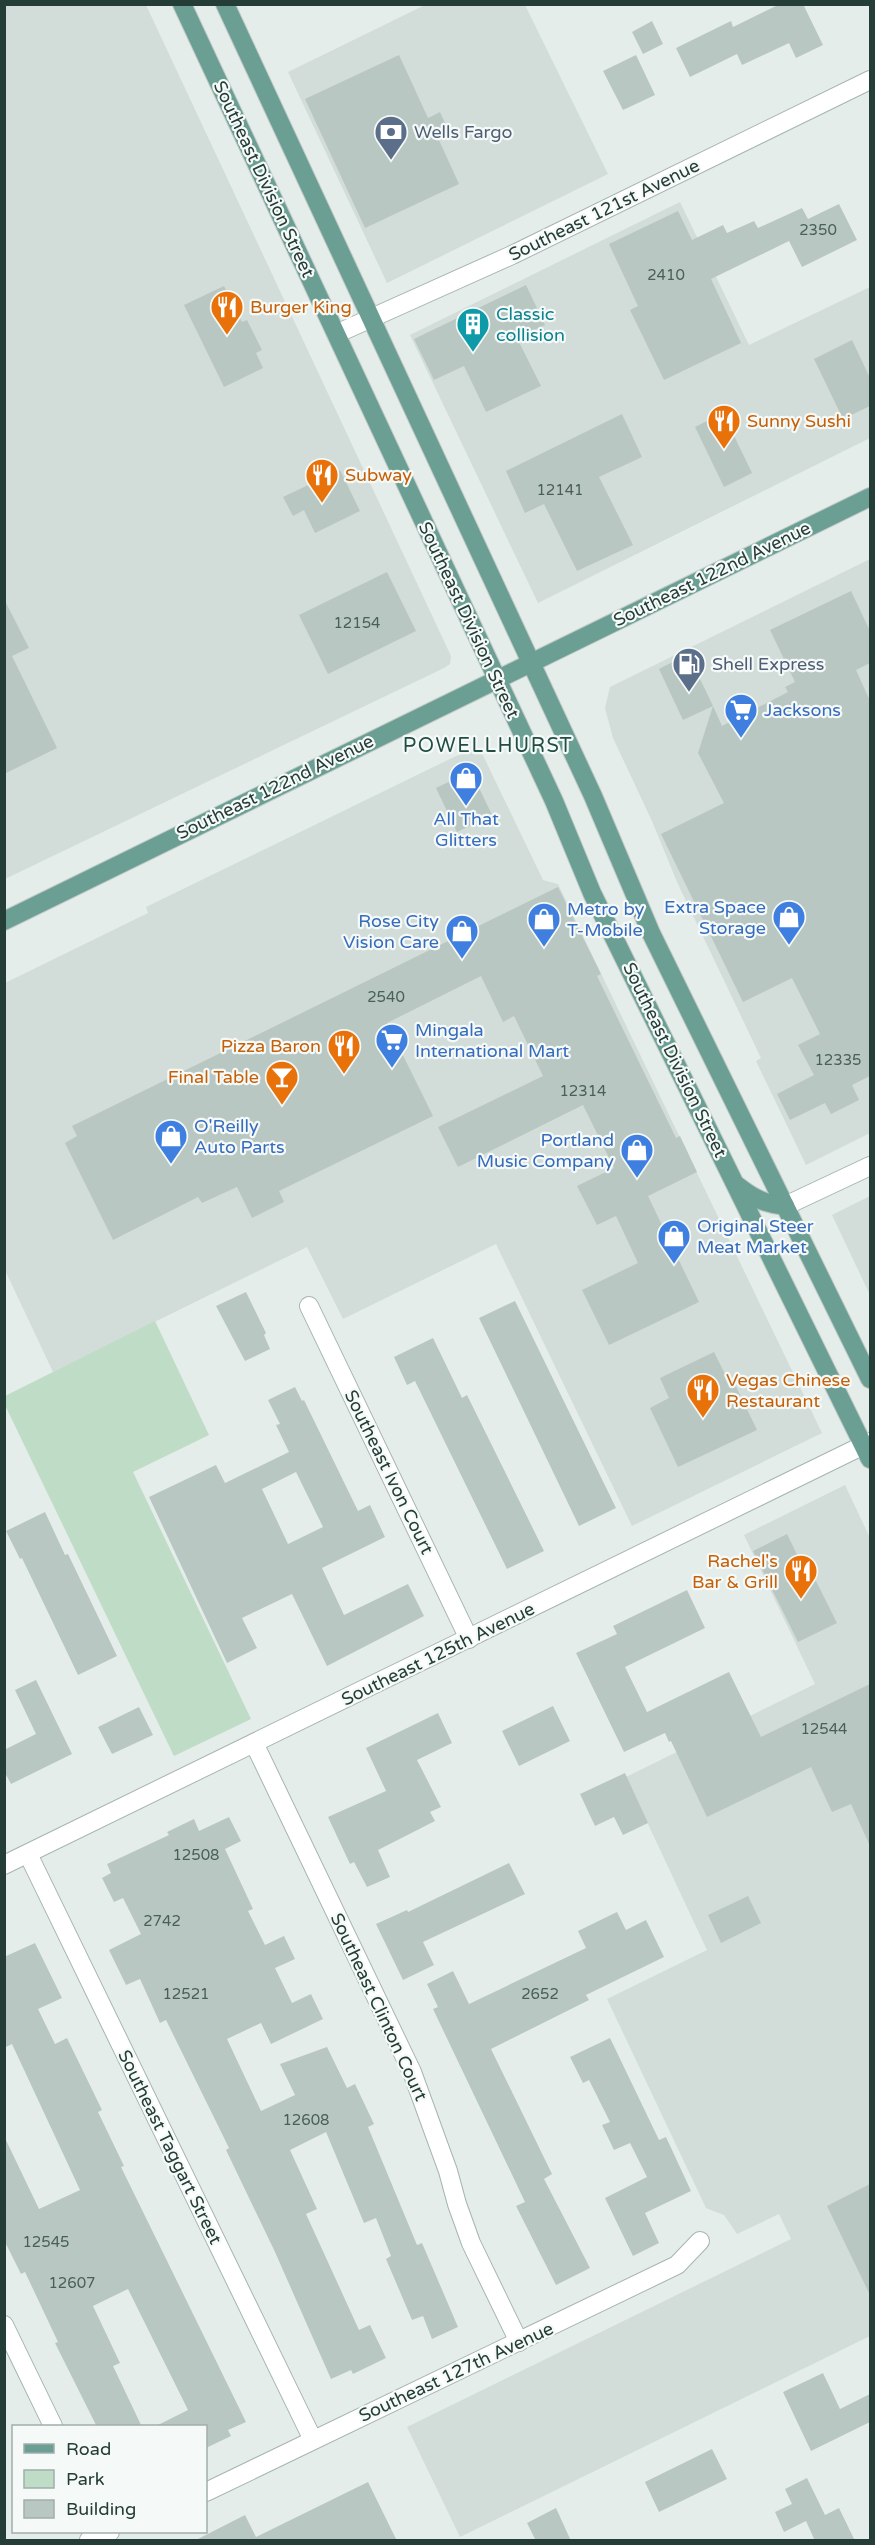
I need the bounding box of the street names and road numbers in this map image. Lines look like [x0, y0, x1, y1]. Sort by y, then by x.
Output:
street label: Southeast Division Street [209, 77, 319, 281]
street label: Southeast 121st Avenue [505, 154, 703, 266]
street label: Southeast 122nd Avenue [610, 517, 814, 631]
street label: Southeast Division Street [414, 518, 524, 722]
street label: Southeast 122nd Avenue [173, 730, 377, 844]
street label: Southeast Division Street [618, 959, 732, 1161]
street label: Southeast Ivon Court [340, 1386, 438, 1558]
street label: Southeast 125th Avenue [338, 1598, 538, 1710]
street label: Southeast Clinton Court [326, 1910, 432, 2105]
street label: Southeast Taggart Street [113, 2046, 227, 2248]
street label: Southeast 127th Avenue [355, 2317, 557, 2427]

